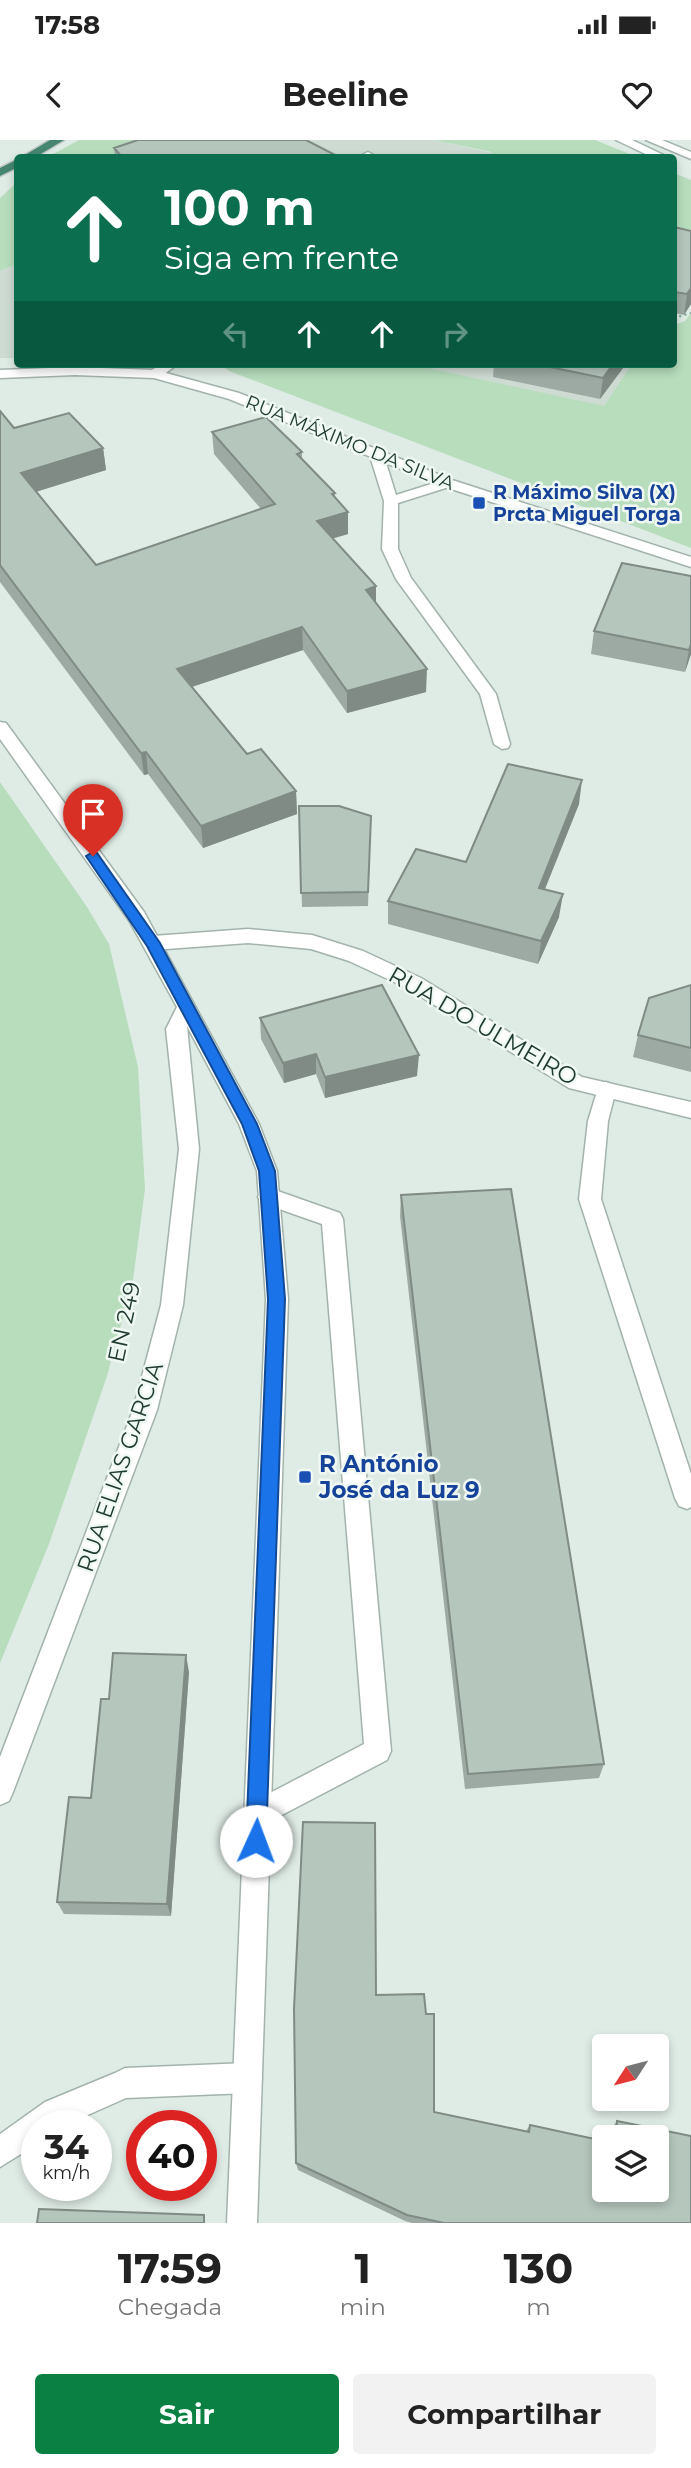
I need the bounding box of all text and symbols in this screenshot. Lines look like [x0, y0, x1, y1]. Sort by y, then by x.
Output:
text: 17:58 [35, 9, 100, 41]
text: Beeline [282, 75, 409, 114]
icon: back [35, 76, 73, 114]
icon: heart [618, 76, 656, 114]
text: 100 m [164, 178, 315, 237]
icon: ahead [49, 182, 140, 273]
text: Siga em frente [164, 238, 399, 277]
icon: left [217, 315, 255, 353]
icon: ahead [290, 315, 328, 353]
icon: ahead [363, 315, 401, 353]
icon: right [436, 315, 474, 353]
street label: RUA MÁXIMO DA SILVA [242, 390, 458, 495]
place label: R Máximo Silva (X) Prcta Miguel Torga [493, 481, 681, 526]
marker: R Máximo Silva (X) Prcta Miguel Torga [471, 495, 487, 511]
pin [63, 784, 123, 856]
icon: arrive [74, 795, 112, 833]
street label: RUA DO ULMEIRO [384, 961, 582, 1091]
street label: EN 249 [102, 1279, 146, 1365]
street label: RUA ELIAS GARCIA [71, 1358, 169, 1576]
place label: R António José da Luz 9 [318, 1450, 480, 1504]
marker: R António José da Luz 9 [297, 1469, 313, 1485]
position arrow [219, 1804, 293, 1878]
north arrow [592, 2034, 668, 2110]
map controls [592, 2034, 669, 2202]
speed limit sign: 40 [126, 2110, 217, 2201]
text: 34 [44, 2125, 89, 2168]
button: layers [592, 2125, 669, 2202]
text: km/h [42, 2162, 91, 2184]
text: 17:59 [118, 2242, 222, 2294]
text: 1 [355, 2242, 371, 2294]
text: 130 [503, 2242, 573, 2294]
text: Chegada [118, 2293, 222, 2321]
text: min [340, 2293, 386, 2321]
text: m [526, 2293, 551, 2321]
button: Sair [35, 2374, 339, 2454]
button: Compartilhar [353, 2374, 656, 2454]

